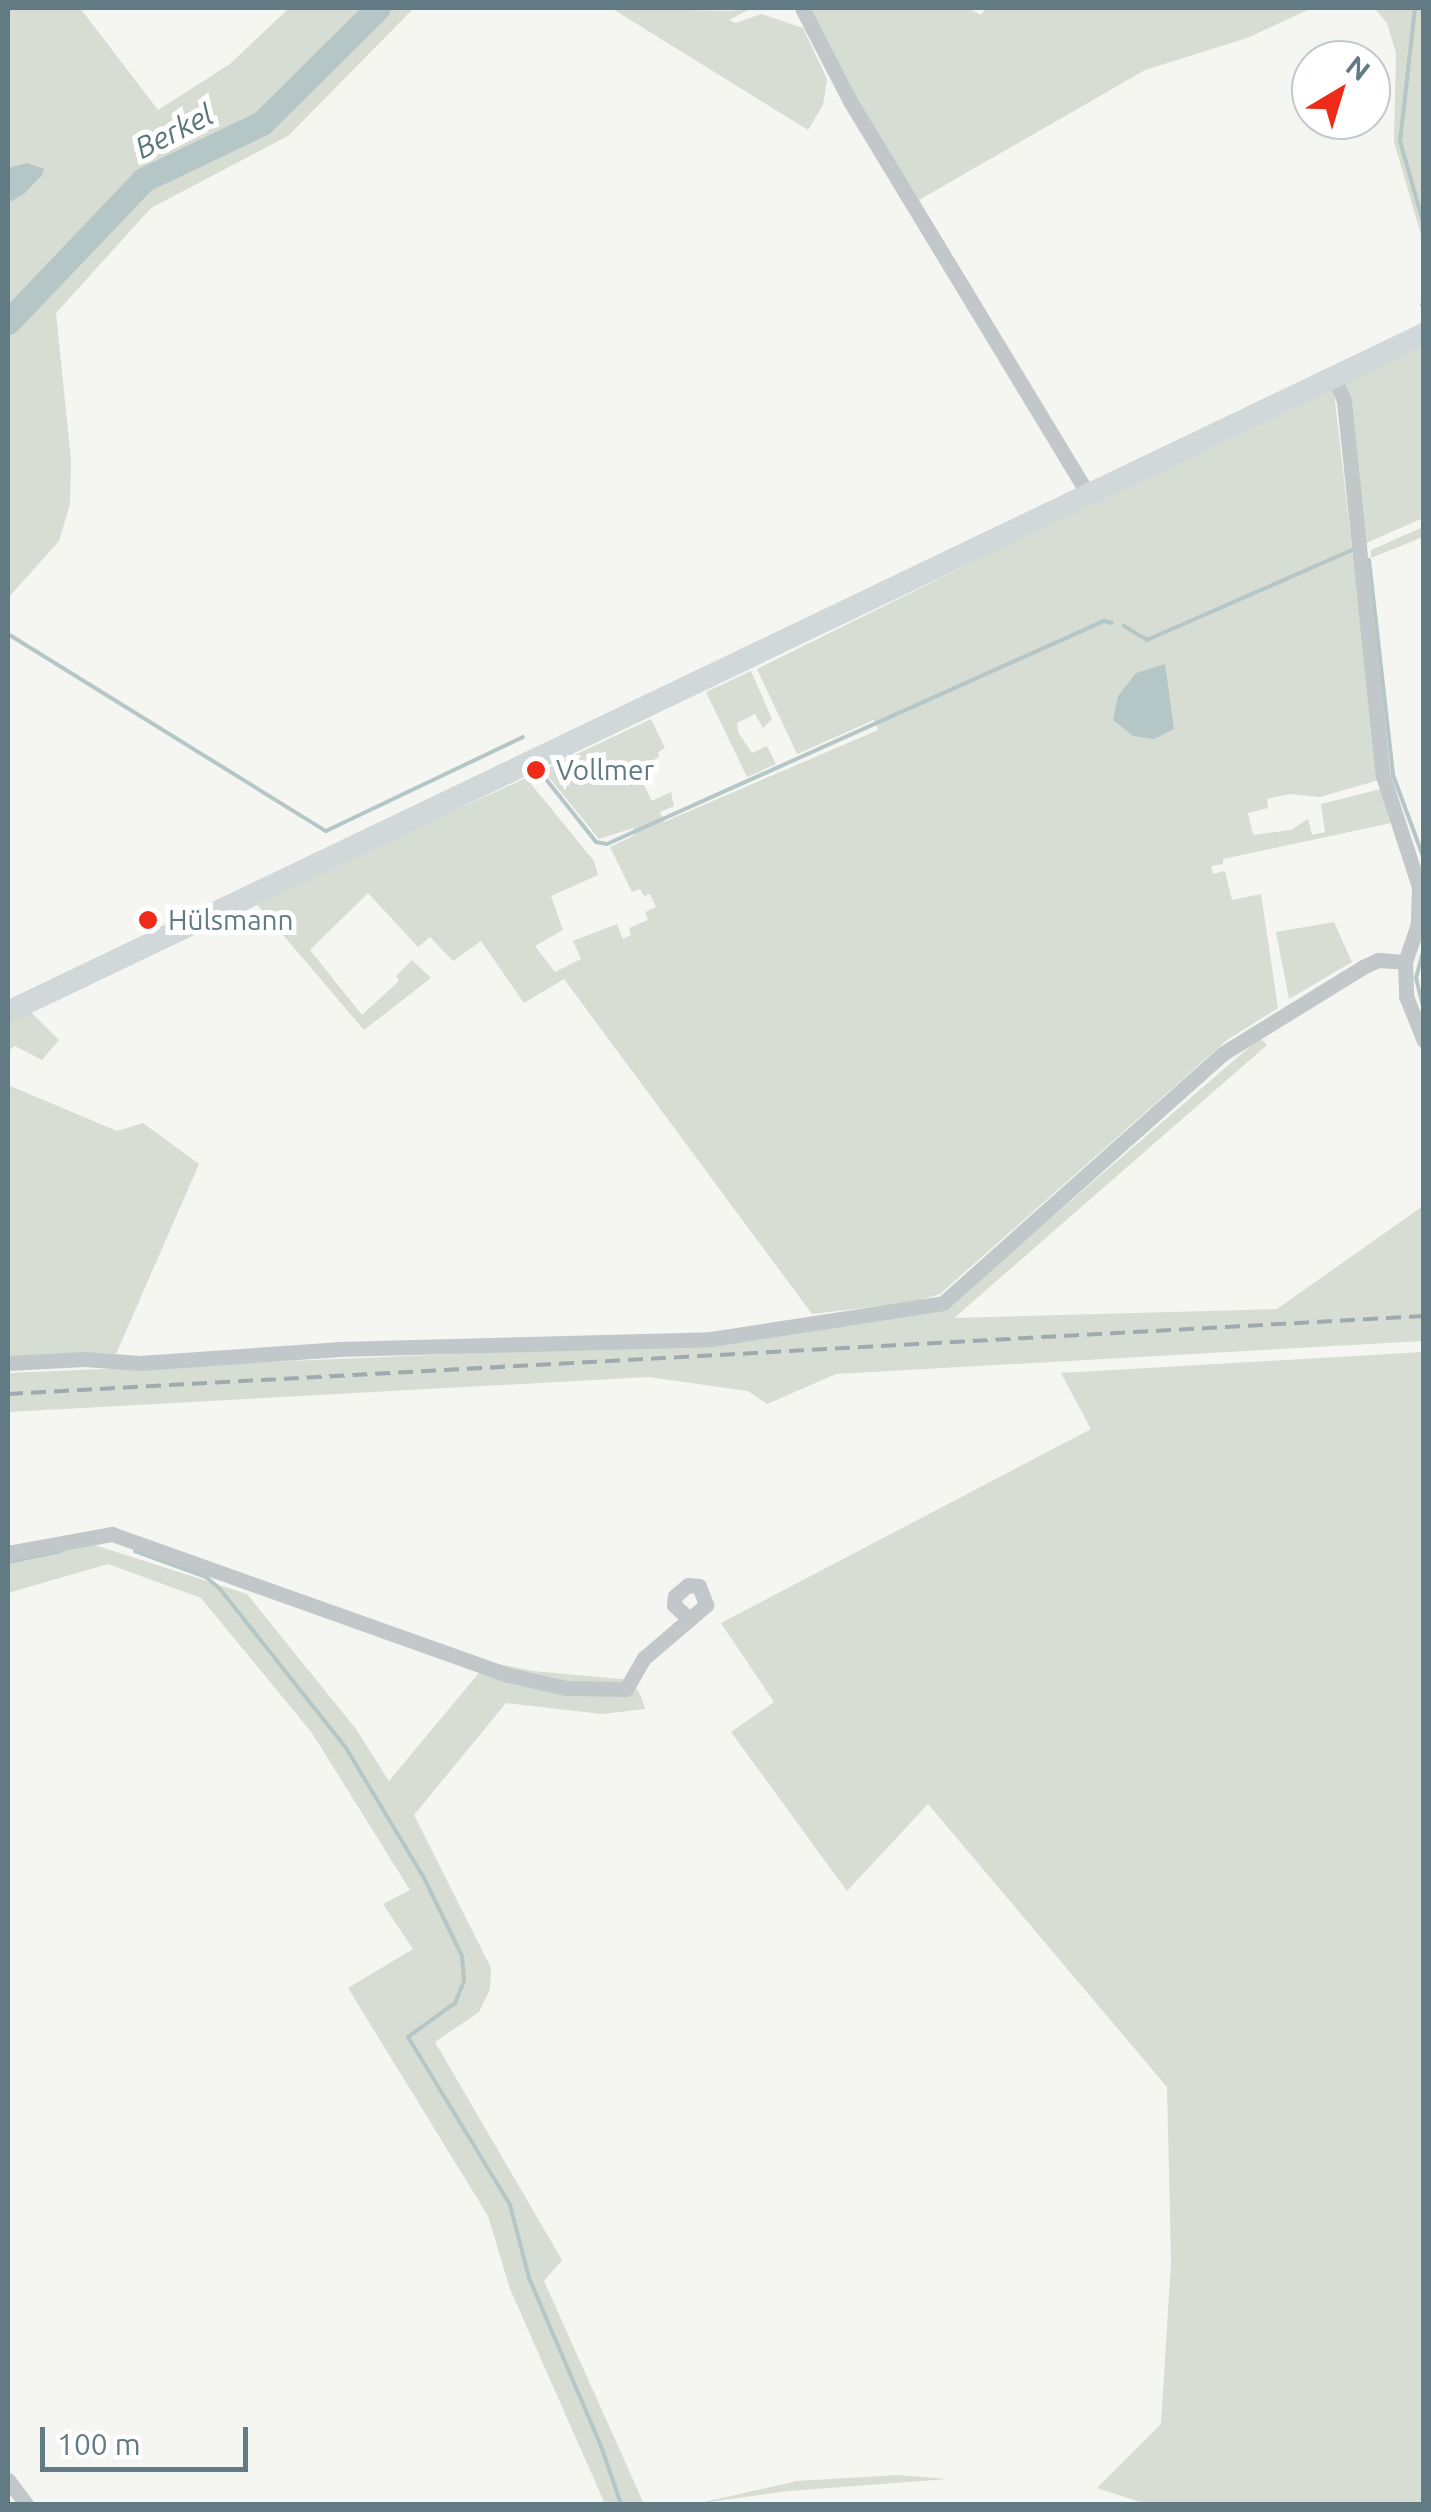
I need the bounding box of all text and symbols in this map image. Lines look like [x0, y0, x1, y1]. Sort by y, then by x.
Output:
north arrow [1291, 40, 1391, 140]
text: N [1341, 49, 1376, 86]
water label: Berkel [129, 96, 219, 166]
place label: Vollmer [556, 753, 654, 787]
marker: Vollmer [525, 759, 547, 781]
place label: Hülsmann [168, 903, 294, 937]
marker: Hülsmann [137, 909, 159, 931]
scale bar [45, 2407, 252, 2469]
text: 100 m [57, 2427, 141, 2461]

